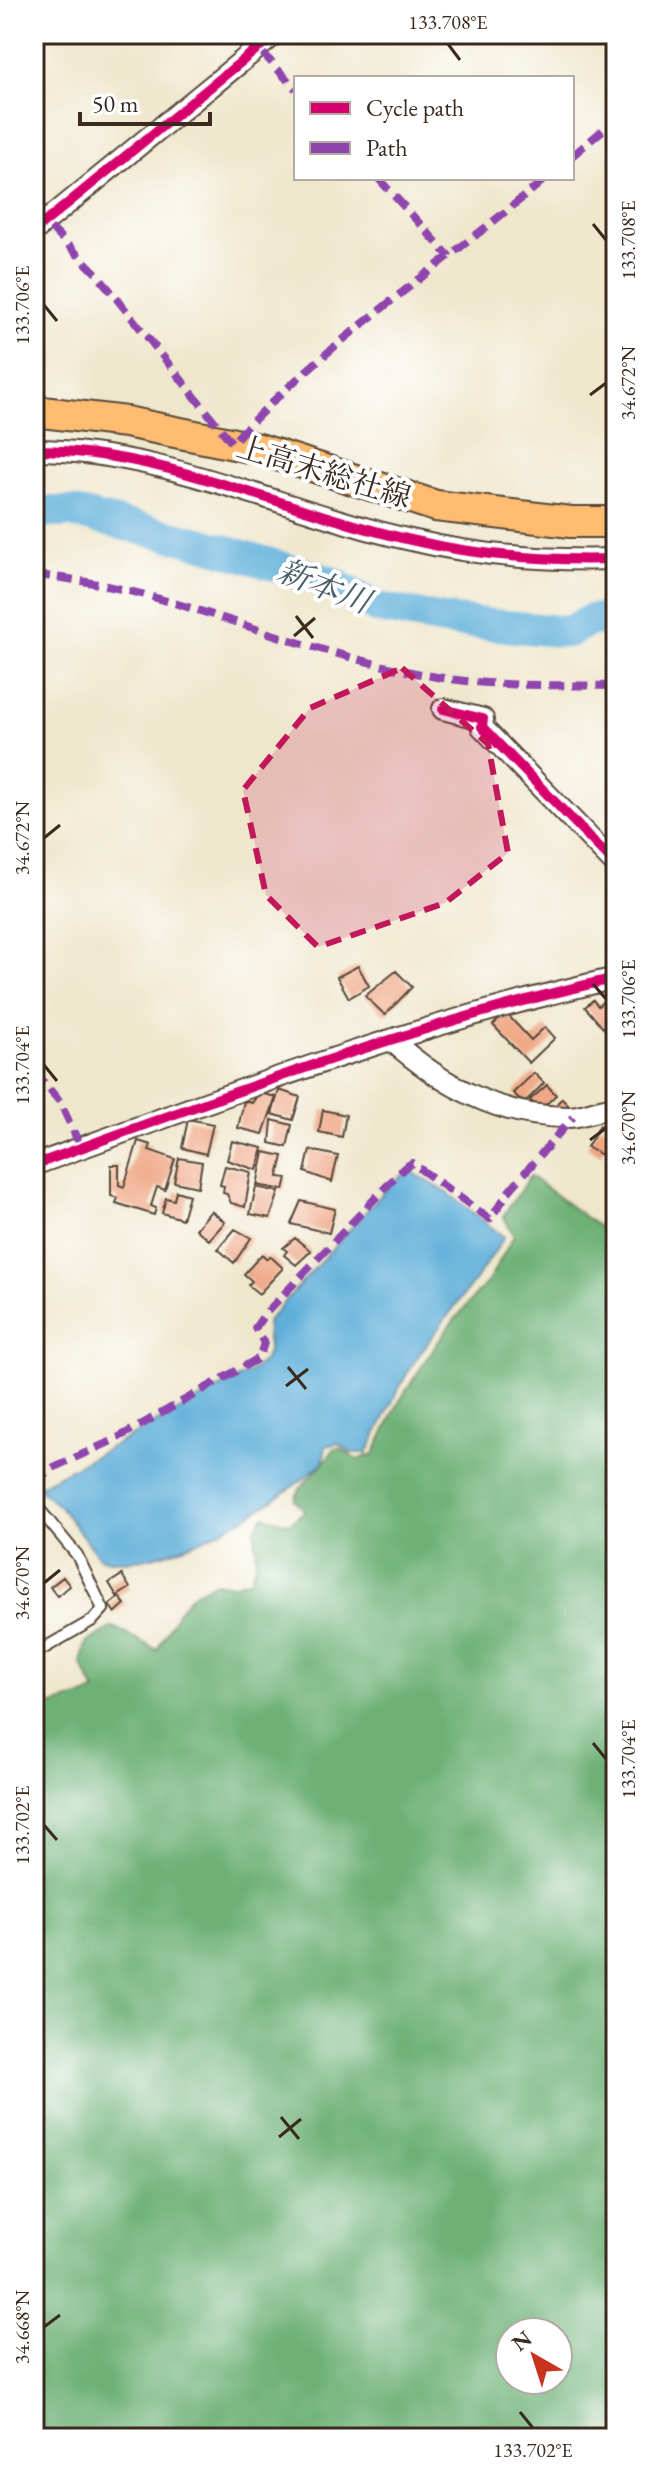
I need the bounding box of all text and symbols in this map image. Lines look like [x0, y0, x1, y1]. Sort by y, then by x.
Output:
text: 133.708°E [408, 9, 488, 35]
scale bar [80, 76, 210, 126]
legend [294, 76, 574, 180]
text: 50 m [92, 88, 139, 119]
text: Cycle path [366, 92, 464, 123]
text: Path [366, 132, 408, 163]
text: 133.708°E [615, 200, 641, 280]
text: 133.706°E [9, 265, 35, 345]
text: 34.672°N [615, 346, 641, 420]
street label: 上高末総社線 [232, 427, 416, 516]
water label: 新本川 [272, 549, 379, 624]
text: 34.672°N [9, 801, 35, 875]
text: 133.706°E [615, 959, 641, 1039]
text: 133.704°E [9, 1025, 35, 1105]
text: 34.670°N [615, 1091, 641, 1165]
text: 34.670°N [9, 1546, 35, 1620]
text: 133.704°E [615, 1719, 641, 1799]
text: 133.702°E [9, 1785, 35, 1865]
text: 34.668°N [9, 2290, 35, 2364]
north arrow [494, 2316, 574, 2396]
text: N [506, 2324, 538, 2358]
text: 133.702°E [493, 2437, 573, 2463]

